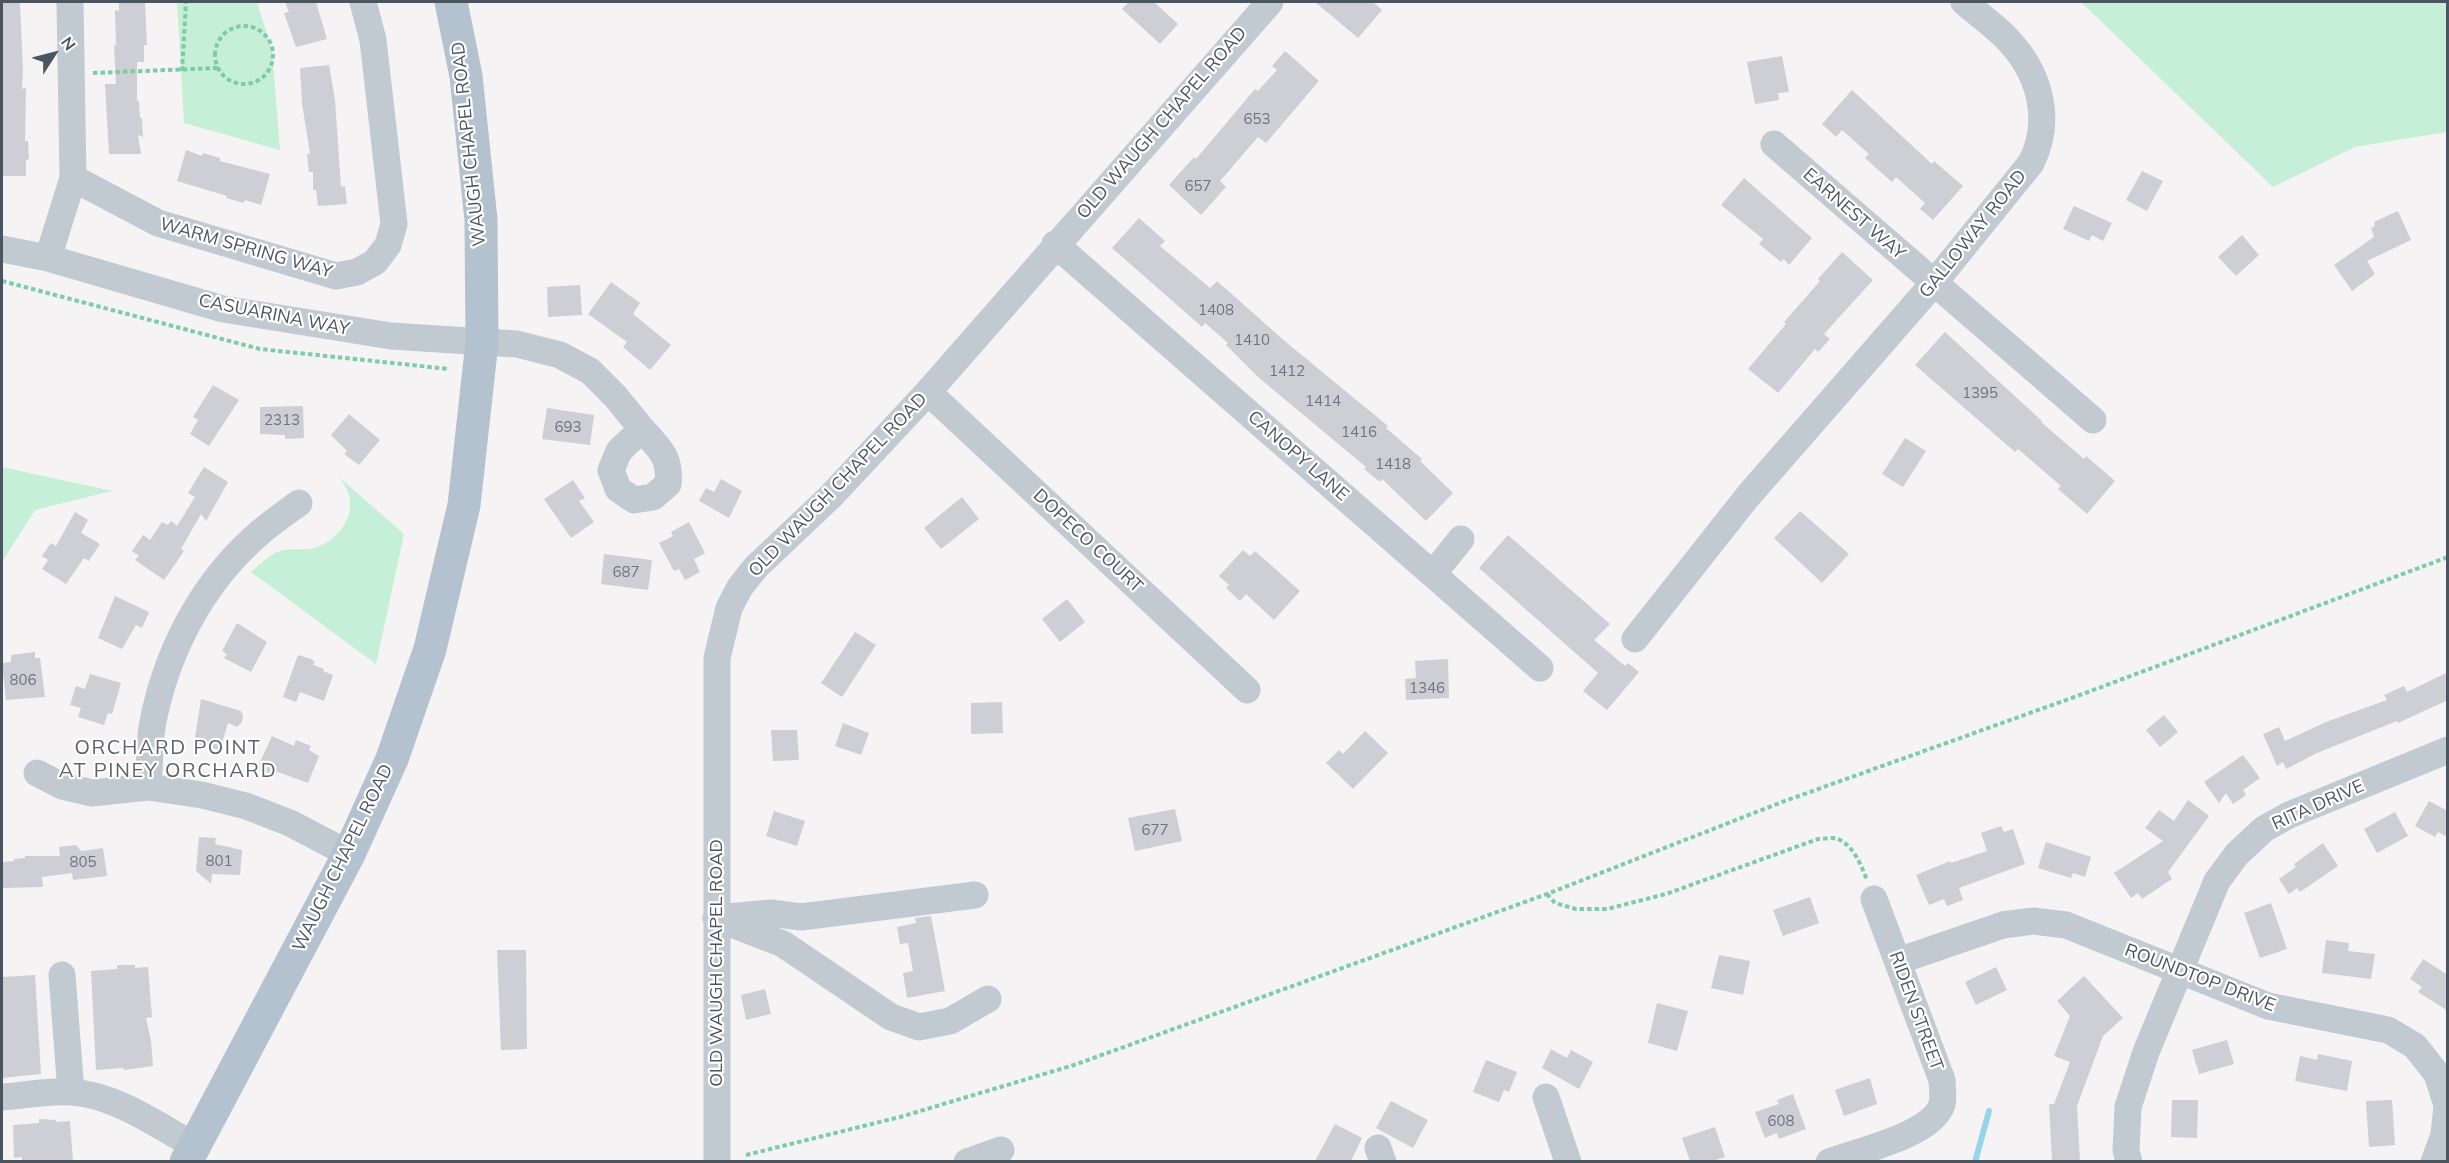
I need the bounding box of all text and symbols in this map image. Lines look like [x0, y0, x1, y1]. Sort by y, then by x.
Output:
street label: OLD WAUGH CHAPEL ROAD [1073, 22, 1251, 224]
north arrow [24, 24, 84, 84]
text: N [57, 33, 80, 54]
street label: WAUGH CHAPEL ROAD [448, 41, 490, 247]
house number: 653 [1244, 110, 1270, 128]
street label: EARNEST WAY [1798, 164, 1910, 264]
street label: GALLOWAY ROAD [1915, 166, 2031, 302]
house number: 657 [1185, 177, 1211, 195]
street label: WARM SPRING WAY [157, 213, 335, 283]
street label: CASUARINA WAY [197, 290, 351, 340]
house number: 1408 [1198, 301, 1234, 319]
house number: 1410 [1234, 331, 1270, 349]
house number: 1412 [1269, 362, 1305, 380]
house number: 1395 [1962, 384, 1998, 402]
street label: OLD WAUGH CHAPEL ROAD [744, 388, 932, 582]
house number: 1414 [1305, 392, 1341, 410]
street label: CANOPY LANE [1243, 406, 1353, 506]
house number: 2313 [264, 411, 300, 429]
house number: 693 [555, 418, 581, 436]
house number: 1416 [1341, 423, 1377, 441]
house number: 1418 [1375, 455, 1411, 473]
street label: DOPECO COURT [1029, 485, 1147, 597]
house number: 687 [613, 563, 639, 581]
house number: 806 [10, 671, 36, 689]
house number: 1346 [1409, 679, 1445, 697]
district label: ORCHARD POINT AT PINEY ORCHARD [59, 736, 277, 783]
street label: WAUGH CHAPEL ROAD [288, 761, 398, 955]
street label: RITA DRIVE [2269, 775, 2367, 835]
house number: 677 [1142, 821, 1168, 839]
street label: OLD WAUGH CHAPEL ROAD [706, 839, 728, 1087]
house number: 801 [206, 852, 232, 870]
house number: 805 [70, 853, 96, 871]
street label: ROUNDTOP DRIVE [2122, 939, 2278, 1017]
street label: RIDEN STREET [1884, 948, 1948, 1074]
house number: 608 [1768, 1112, 1794, 1130]

